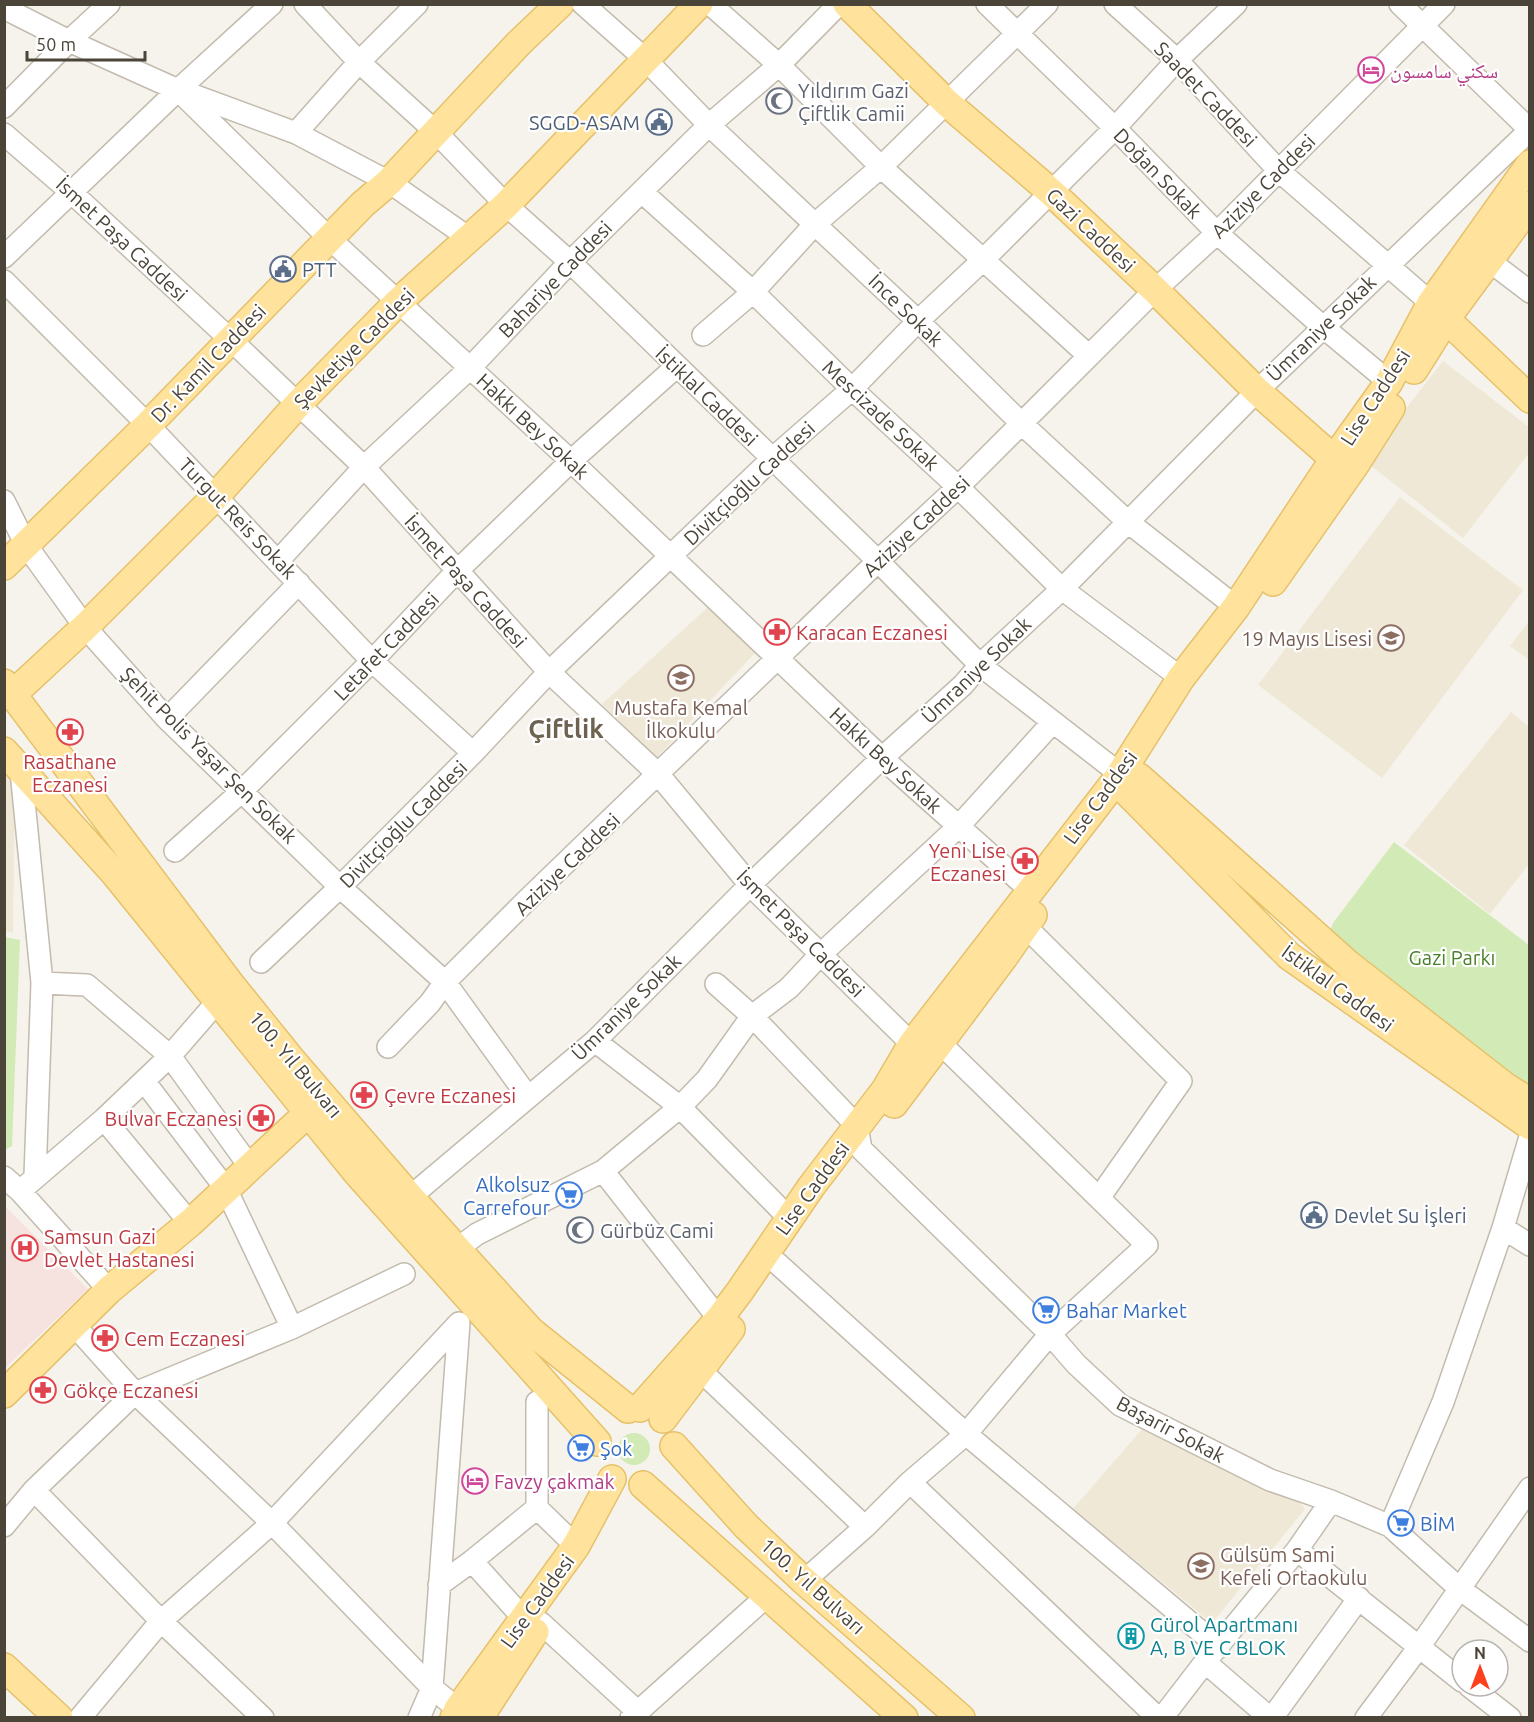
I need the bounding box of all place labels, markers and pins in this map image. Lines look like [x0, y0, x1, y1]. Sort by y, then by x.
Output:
hotel icon: سكني سامسون [1356, 55, 1386, 85]
place label: سكني سامسون [1390, 59, 1498, 87]
place label: Yıldırım Gazi Çiftlik Camii [798, 79, 909, 125]
mosque icon: Yıldırım Gazi Çiftlik Camii [764, 86, 794, 116]
public building icon: SGGD-ASAM [644, 107, 674, 137]
place label: SGGD-ASAM [529, 111, 640, 134]
public building icon: PTT [268, 254, 298, 284]
place label: PTT [302, 258, 337, 281]
pharmacy icon: Karacan Eczanesi [762, 617, 792, 647]
place label: Karacan Eczanesi [796, 621, 948, 644]
school or university icon: 19 Mayıs Lisesi [1376, 623, 1406, 653]
place label: 19 Mayıs Lisesi [1241, 627, 1372, 650]
school or university icon: Mustafa Kemal İlkokulu [666, 663, 696, 693]
place label: Mustafa Kemal İlkokulu [614, 696, 748, 742]
pharmacy icon: Rasathane Eczanesi [55, 717, 85, 747]
place label: Rasathane Eczanesi [23, 750, 117, 796]
place label: Yeni Lise Eczanesi [929, 839, 1006, 885]
pharmacy icon: Yeni Lise Eczanesi [1010, 846, 1040, 876]
pharmacy icon: Çevre Eczanesi [349, 1080, 379, 1110]
place label: Çevre Eczanesi [384, 1084, 516, 1107]
pharmacy icon: Bulvar Eczanesi [246, 1103, 276, 1133]
place label: Bulvar Eczanesi [105, 1107, 242, 1130]
place label: Alkolsuz Carrefour [463, 1173, 550, 1219]
supermarket icon: Alkolsuz Carrefour [554, 1180, 584, 1210]
public building icon: Devlet Su İşleri [1299, 1200, 1329, 1230]
place label: Devlet Su İşleri [1334, 1204, 1467, 1227]
mosque icon: Gürbüz Cami [565, 1215, 595, 1245]
place label: Gürbüz Cami [600, 1219, 714, 1242]
place label: Samsun Gazi Devlet Hastanesi [44, 1225, 195, 1271]
hospital icon: Samsun Gazi Devlet Hastanesi [10, 1233, 40, 1263]
supermarket icon: Bahar Market [1031, 1295, 1061, 1325]
place label: Bahar Market [1066, 1299, 1187, 1322]
pharmacy icon: Cem Eczanesi [90, 1323, 120, 1353]
place label: Cem Eczanesi [124, 1327, 245, 1350]
pharmacy icon: Gökçe Eczanesi [28, 1375, 58, 1405]
place label: Gökçe Eczanesi [63, 1379, 199, 1402]
supermarket icon: Şok [566, 1433, 596, 1463]
place label: Şok [600, 1437, 632, 1460]
hotel icon: Favzy çakmak [460, 1466, 490, 1496]
place label: Favzy çakmak [494, 1470, 615, 1493]
supermarket icon: BİM [1386, 1508, 1416, 1538]
place label: BİM [1420, 1512, 1455, 1535]
place label: Gülsüm Sami Kefeli Ortaokulu [1220, 1543, 1367, 1589]
school or university icon: Gülsüm Sami Kefeli Ortaokulu [1186, 1551, 1216, 1581]
place label: Gürol Apartmanı A, B VE C BLOK [1150, 1613, 1298, 1659]
building icon: Gürol Apartmanı A, B VE C BLOK [1116, 1621, 1146, 1651]

